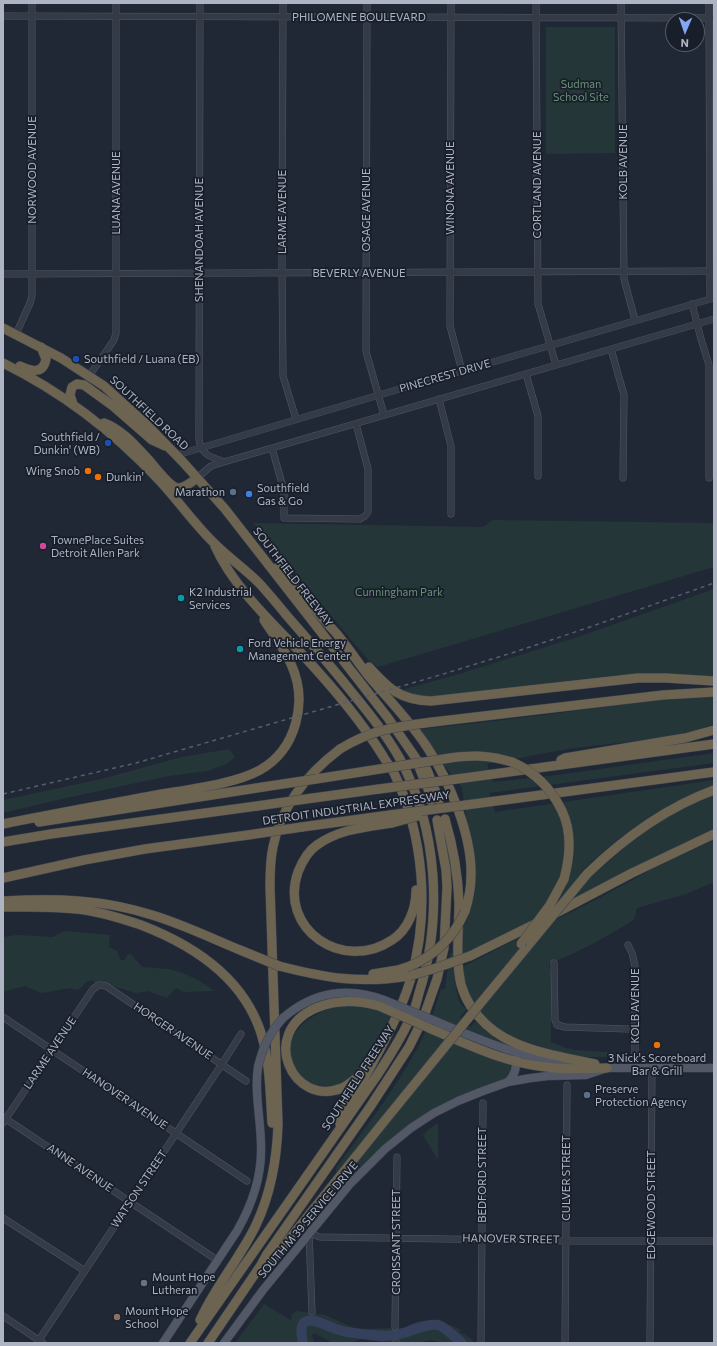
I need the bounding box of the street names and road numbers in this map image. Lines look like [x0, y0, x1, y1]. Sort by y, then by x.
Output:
street label: PHILOMENE BOULEVARD [292, 10, 426, 24]
street label: NORWOOD AVENUE [25, 116, 39, 224]
street label: KOLB AVENUE [616, 124, 630, 200]
street label: CORTLAND AVENUE [530, 132, 544, 238]
street label: WINONA AVENUE [443, 141, 457, 235]
street label: LUANA AVENUE [109, 151, 123, 235]
street label: OSAGE AVENUE [359, 168, 373, 252]
street label: LARME AVENUE [275, 170, 289, 254]
street label: SHENANDOAH AVENUE [192, 178, 206, 302]
street label: BEVERLY AVENUE [312, 266, 406, 280]
street label: PINECREST DRIVE [398, 357, 492, 395]
street label: SOUTHFIELD ROAD [107, 373, 191, 453]
street label: SOUTHFIELD FREEWAY [250, 525, 336, 629]
street label: DETROIT INDUSTRIAL EXPRESSWAY [261, 788, 451, 828]
street label: KOLB AVENUE [628, 968, 642, 1044]
street label: HORGER AVENUE [131, 1000, 215, 1062]
street label: LARME AVENUE [21, 1014, 79, 1092]
street label: SOUTHFIELD FREEWAY [319, 1023, 397, 1133]
street label: HANOVER AVENUE [80, 1066, 170, 1132]
street label: BEDFORD STREET [475, 1127, 489, 1223]
street label: CULVER STREET [559, 1135, 573, 1221]
street label: ANNE AVENUE [45, 1141, 115, 1195]
street label: WATSON STREET [108, 1148, 170, 1230]
street label: EDGEWOOD STREET [644, 1150, 658, 1260]
street label: SOUTH M 39 SERVICE DRIVE [255, 1159, 361, 1281]
street label: CROISSANT STREET [389, 1189, 403, 1295]
street label: HANOVER STREET [462, 1232, 560, 1246]

